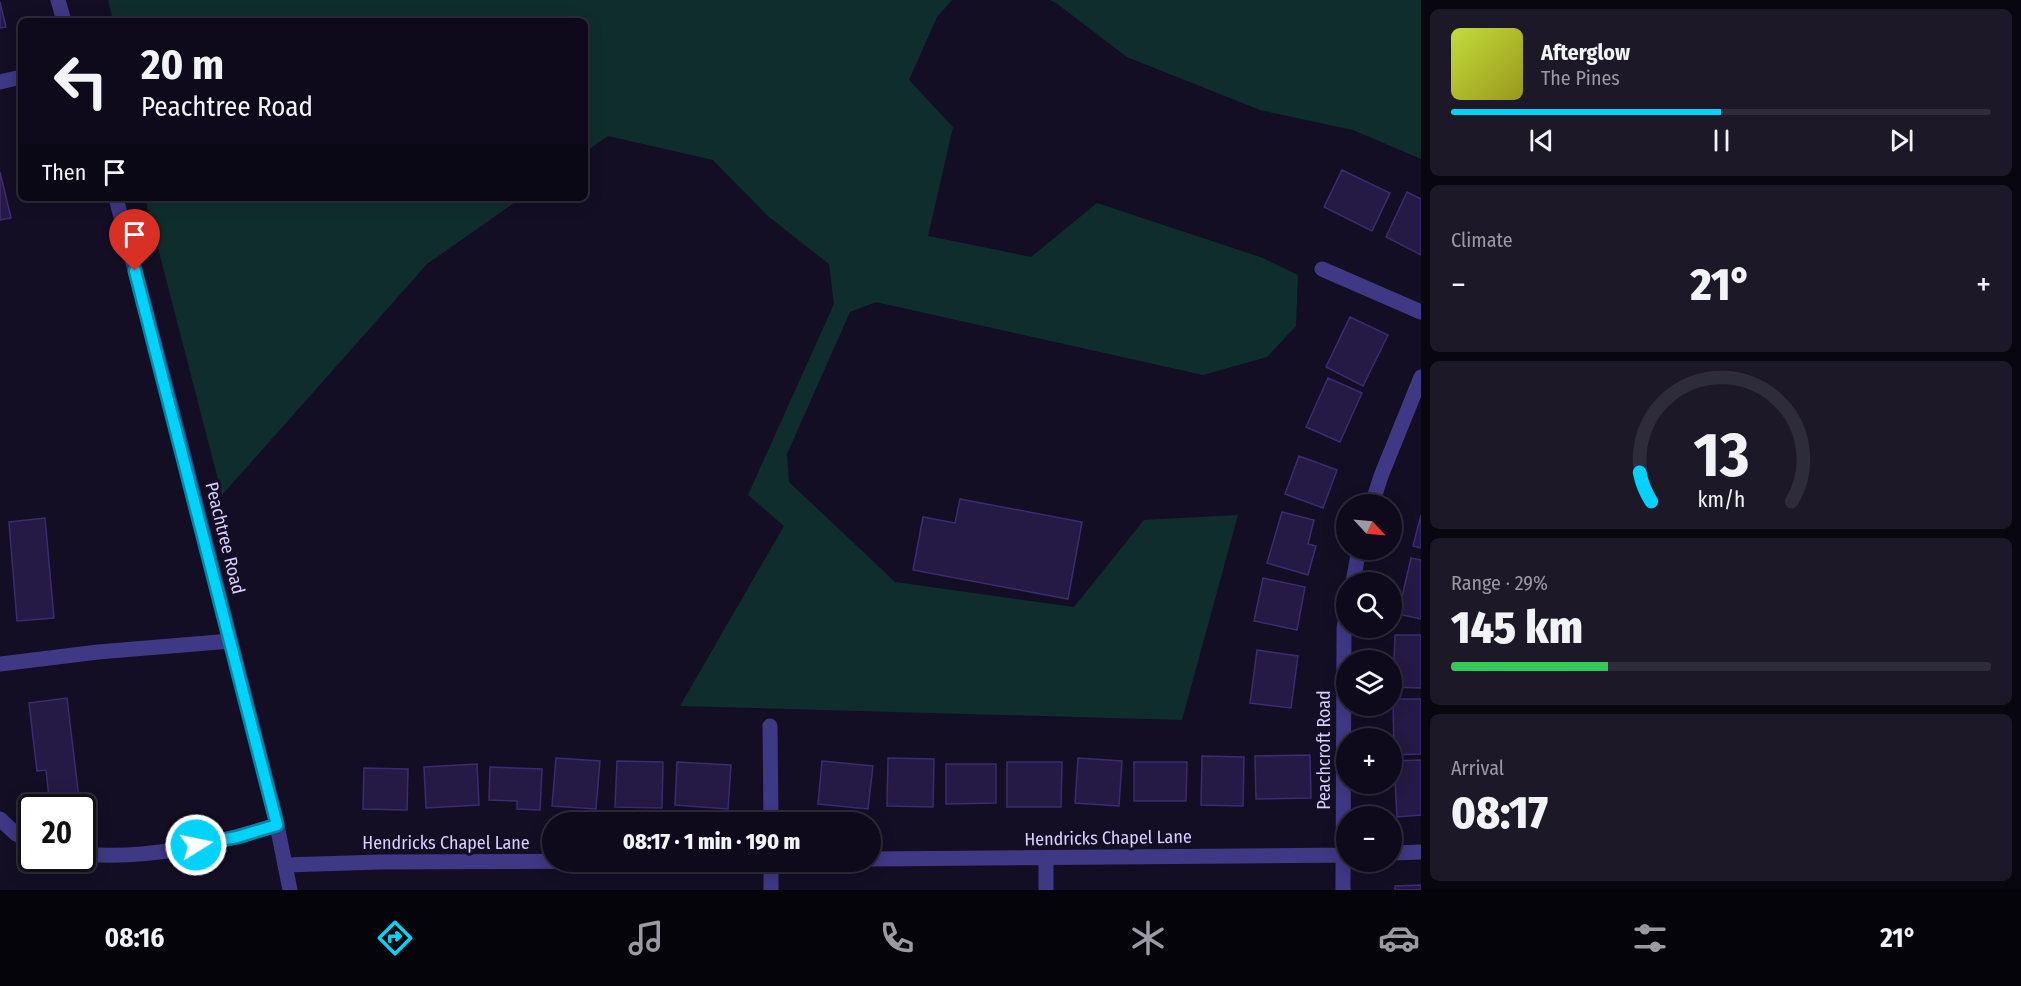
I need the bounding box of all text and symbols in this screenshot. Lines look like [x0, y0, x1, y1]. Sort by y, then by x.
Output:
text: Afterglow [1541, 39, 1630, 66]
text: 20 m [141, 40, 224, 90]
icon: left [42, 42, 120, 120]
text: The Pines [1541, 66, 1620, 90]
text: Peachtree Road [141, 91, 313, 123]
icon: previous [1525, 124, 1558, 157]
icon: pause [1705, 124, 1738, 157]
icon: next [1885, 124, 1918, 157]
icon: arrive [98, 156, 131, 189]
text: Then [42, 159, 86, 186]
pin [109, 209, 160, 271]
icon: arrive [118, 218, 151, 251]
text: Climate [1451, 228, 1513, 252]
text: 21° [1690, 258, 1751, 312]
text: − [1451, 265, 1466, 305]
text: + [1976, 265, 1991, 305]
text: 13 [1693, 418, 1749, 493]
street label: Peachtree Road [200, 480, 250, 596]
text: km/h [1697, 487, 1745, 513]
north arrow [1336, 494, 1402, 560]
map controls [1336, 494, 1402, 872]
text: Range · 29% [1451, 571, 1548, 595]
button: search [1336, 572, 1402, 638]
text: 145 km [1451, 601, 1583, 655]
button: layers [1336, 650, 1402, 716]
street label: Peachcroft Road [1313, 690, 1335, 810]
button: + [1336, 728, 1402, 794]
text: Arrival [1451, 756, 1504, 780]
text: 08:17 [1451, 786, 1548, 840]
speed limit sign: 20 [18, 794, 96, 872]
button: − [1336, 806, 1402, 872]
position arrow [164, 813, 228, 877]
street label: Hendricks Chapel Lane [1024, 826, 1192, 850]
text: 08:17 · 1 min · 190 m [623, 828, 800, 855]
street label: Hendricks Chapel Lane [362, 832, 530, 854]
icon: directions [374, 917, 416, 959]
icon: music [625, 917, 667, 959]
icon: phone [876, 917, 918, 959]
icon: climate [1127, 917, 1169, 959]
icon: car [1378, 917, 1420, 959]
icon: filters [1629, 917, 1671, 959]
text: 08:16 [105, 922, 164, 954]
text: 21° [1880, 922, 1916, 954]

